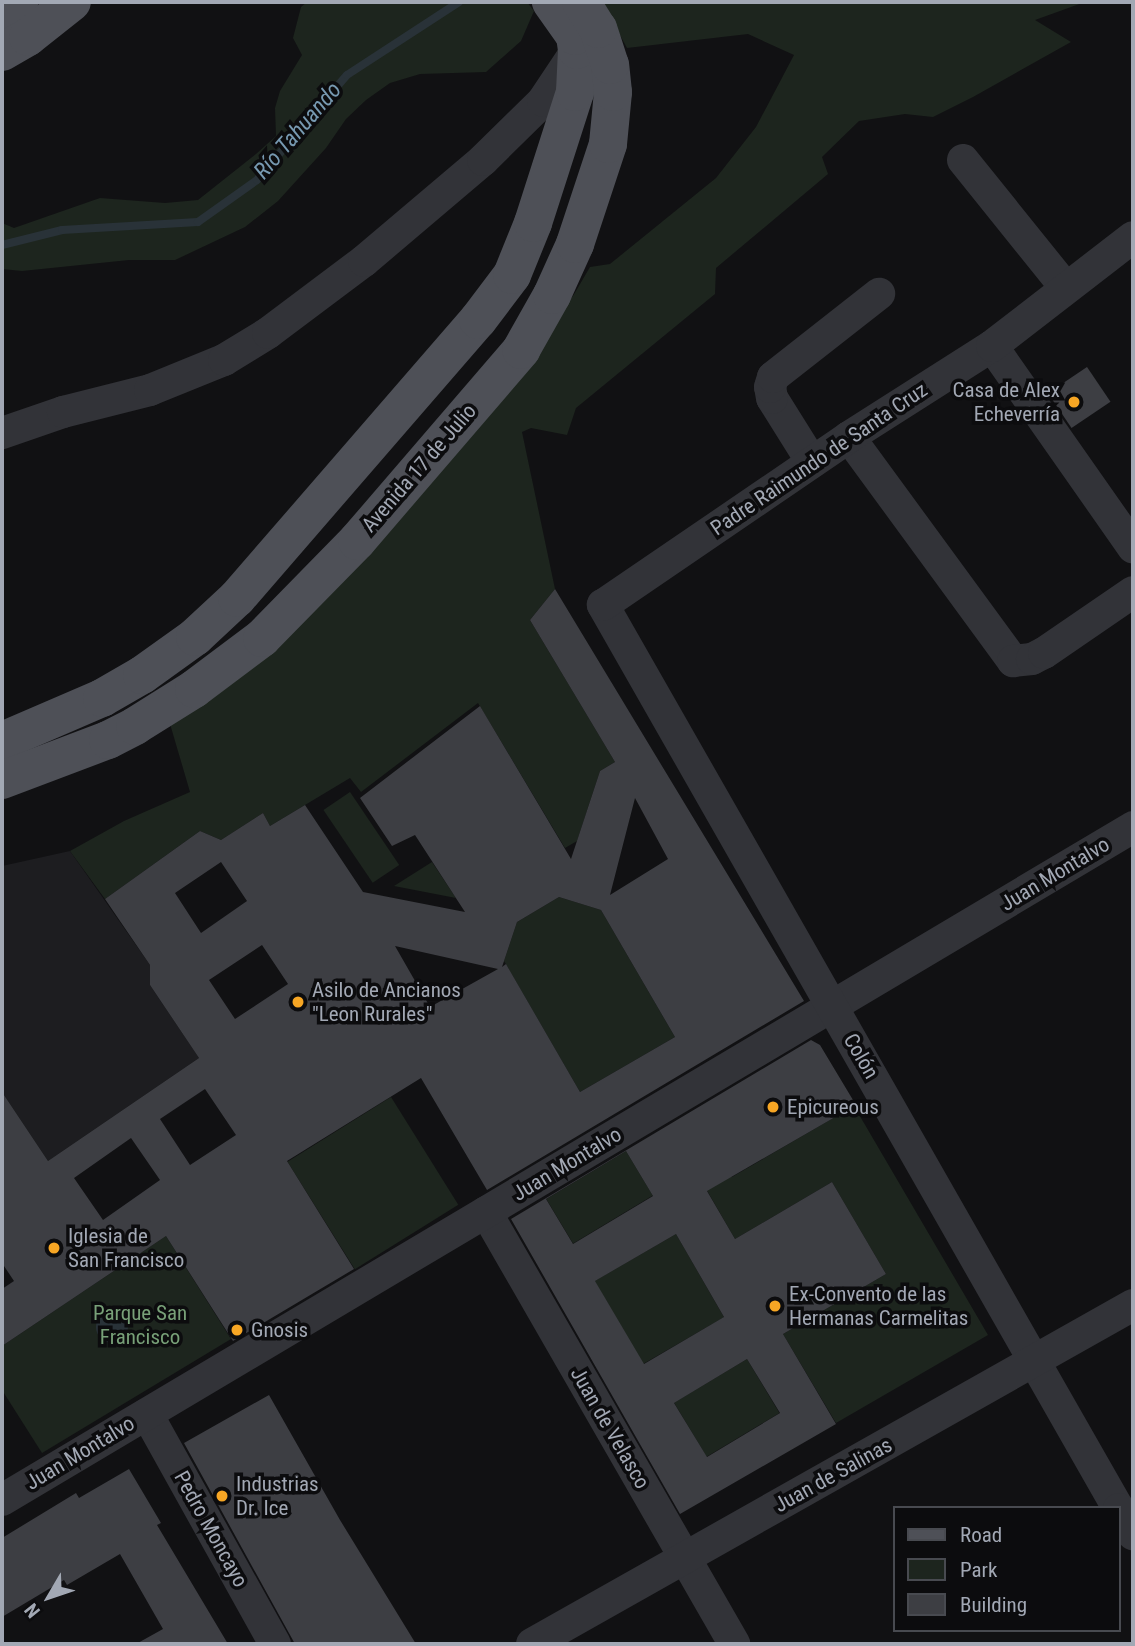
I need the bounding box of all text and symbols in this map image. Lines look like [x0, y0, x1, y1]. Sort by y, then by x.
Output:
water label: Río Tahuando [248, 77, 348, 185]
street label: Padre Raimundo de Santa Cruz [706, 377, 932, 541]
place label: Casa de Alex Echeverría [953, 377, 1060, 427]
marker: Casa de Alex Echeverría [1066, 394, 1082, 410]
street label: Avenida 17 de Julio [356, 399, 482, 537]
street label: Juan Montalvo [996, 832, 1114, 916]
place label: Asilo de Ancianos "Leon Rurales" [312, 977, 461, 1027]
marker: Asilo de Ancianos "Leon Rurales" [290, 994, 306, 1010]
street label: Colón [838, 1029, 884, 1083]
place label: Epicureous [787, 1094, 879, 1120]
marker: Epicureous [765, 1099, 781, 1115]
street label: Juan Montalvo [508, 1122, 626, 1206]
place label: Iglesia de San Francisco [68, 1223, 184, 1273]
marker: Iglesia de San Francisco [46, 1240, 62, 1256]
place label: Ex-Convento de las Hermanas Carmelitas [789, 1281, 968, 1331]
marker: Ex-Convento de las Hermanas Carmelitas [767, 1298, 783, 1314]
park label: Parque San Francisco [93, 1300, 187, 1350]
place label: Gnosis [251, 1317, 308, 1343]
marker: Gnosis [229, 1322, 245, 1338]
street label: Juan de Velasco [565, 1363, 655, 1493]
street label: Juan Montalvo [21, 1411, 139, 1495]
street label: Juan de Salinas [770, 1432, 896, 1518]
street label: Pedro Moncayo [169, 1467, 253, 1591]
place label: Industrias Dr. Ice [236, 1471, 319, 1521]
marker: Industrias Dr. Ice [214, 1488, 230, 1504]
legend [894, 1506, 1121, 1632]
text: Road [960, 1523, 1002, 1547]
text: Park [960, 1558, 997, 1582]
north arrow [14, 1562, 84, 1632]
text: Building [960, 1593, 1027, 1617]
text: N [20, 1599, 45, 1622]

